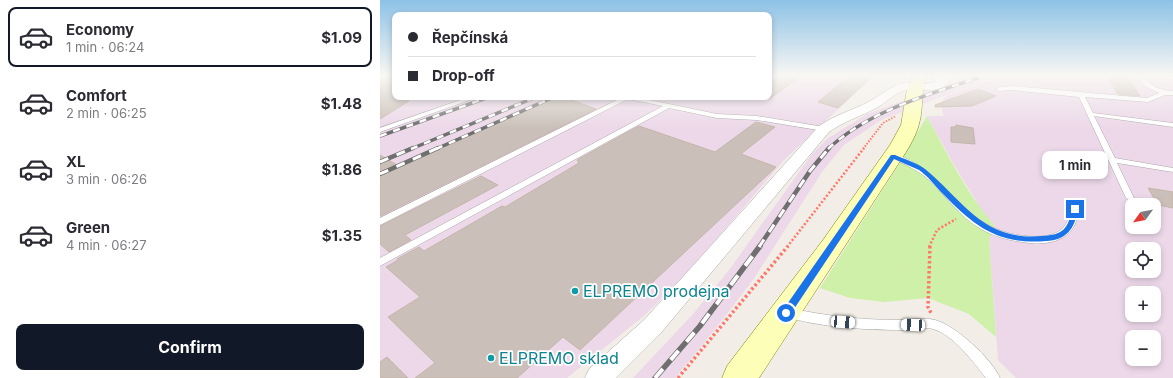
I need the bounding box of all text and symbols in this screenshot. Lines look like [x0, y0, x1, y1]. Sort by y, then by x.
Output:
icon: car [18, 19, 54, 55]
text: Economy [66, 20, 134, 39]
text: $1.09 [321, 28, 362, 47]
text: Řepčínská [432, 28, 508, 47]
text: 1 min · 06:24 [66, 39, 144, 55]
text: Drop-off [432, 66, 495, 85]
icon: car [18, 85, 54, 121]
text: Comfort [66, 86, 127, 105]
text: $1.48 [321, 94, 362, 113]
text: 2 min · 06:25 [66, 105, 147, 121]
icon: car [18, 151, 54, 187]
callout: 1 min [1042, 151, 1108, 179]
text: XL [66, 152, 86, 171]
text: 1 min [1059, 157, 1091, 173]
text: $1.86 [322, 160, 362, 179]
text: 3 min · 06:26 [66, 171, 147, 187]
north arrow [1125, 198, 1161, 234]
map controls [1125, 198, 1161, 366]
route end [1066, 200, 1084, 218]
icon: car [18, 217, 54, 253]
text: Green [66, 218, 110, 237]
text: $1.35 [322, 226, 362, 245]
text: 4 min · 06:27 [66, 237, 147, 253]
button: locate [1125, 242, 1161, 278]
place label: ELPREMO prodejna [583, 281, 730, 301]
marker: ELPREMO prodejna [570, 286, 580, 296]
button: + [1125, 286, 1161, 322]
route start [777, 304, 795, 322]
car [831, 315, 855, 329]
car [901, 318, 925, 332]
button: Confirm [16, 324, 364, 370]
button: − [1125, 330, 1161, 366]
place label: ELPREMO sklad [499, 348, 619, 368]
marker: ELPREMO sklad [486, 353, 496, 363]

